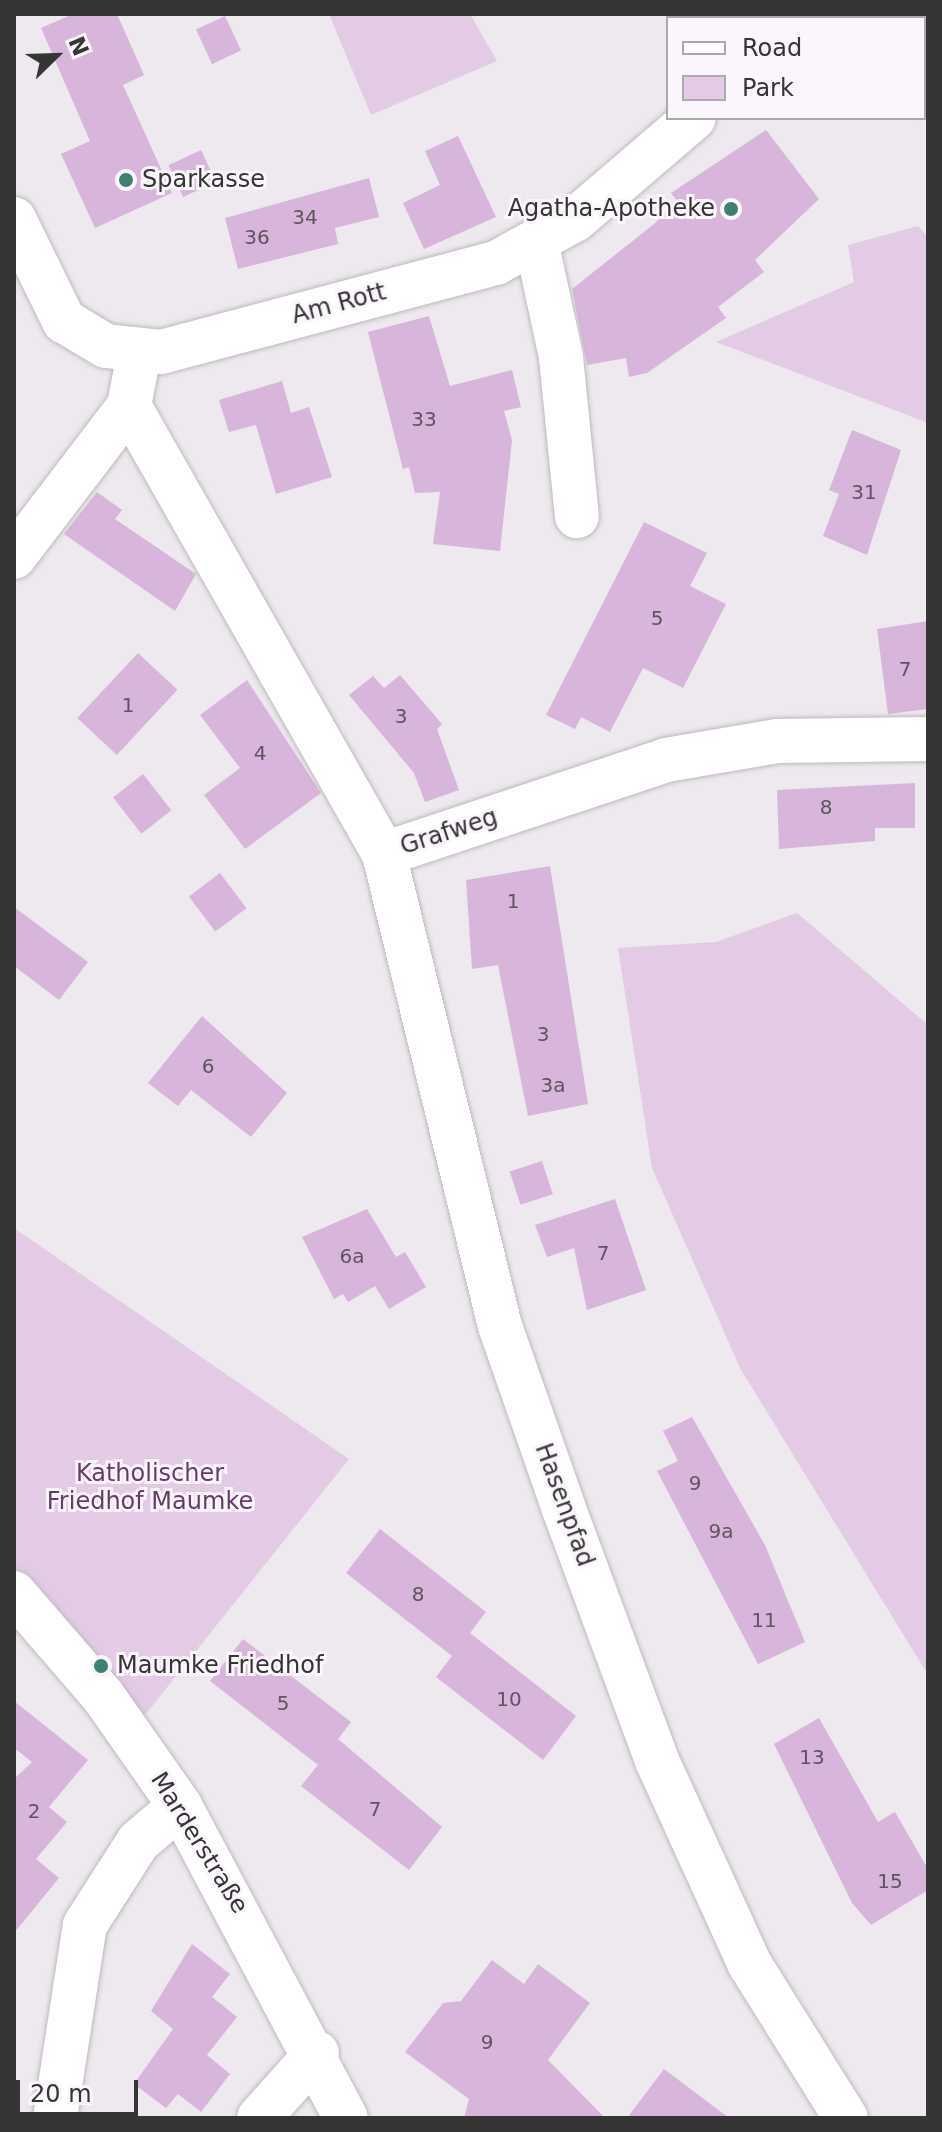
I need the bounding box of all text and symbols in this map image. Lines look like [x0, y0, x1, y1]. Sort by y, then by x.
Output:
north arrow [16, 16, 96, 96]
legend [666, 16, 926, 120]
text: N [63, 33, 94, 60]
text: Road [742, 34, 802, 62]
text: Park [742, 74, 794, 102]
place label: Sparkasse [142, 166, 265, 194]
marker: Sparkasse [117, 171, 135, 189]
place label: Agatha-Apotheke [508, 195, 715, 223]
marker: Agatha-Apotheke [722, 200, 740, 218]
house number: 34 [292, 205, 318, 229]
house number: 36 [244, 225, 270, 249]
street label: Am Rott [289, 278, 389, 330]
house number: 33 [411, 407, 437, 431]
house number: 31 [851, 480, 877, 504]
house number: 5 [651, 606, 663, 630]
house number: 7 [899, 657, 911, 681]
house number: 1 [122, 693, 134, 717]
house number: 3 [395, 704, 407, 728]
house number: 4 [254, 741, 266, 765]
house number: 8 [820, 795, 832, 819]
street label: Grafweg [397, 803, 501, 861]
house number: 1 [507, 889, 519, 913]
house number: 3 [537, 1022, 549, 1046]
house number: 6 [202, 1054, 214, 1078]
house number: 3a [541, 1073, 565, 1097]
house number: 7 [597, 1241, 609, 1265]
house number: 6a [340, 1244, 364, 1268]
street label: Hasenpfad [528, 1440, 600, 1570]
park label: Katholischer Friedhof Maumke [47, 1460, 253, 1516]
house number: 9 [689, 1471, 701, 1495]
house number: 9a [709, 1519, 733, 1543]
house number: 8 [412, 1582, 424, 1606]
house number: 11 [751, 1608, 777, 1632]
place label: Maumke Friedhof [117, 1652, 323, 1680]
marker: Maumke Friedhof [92, 1657, 110, 1675]
house number: 10 [496, 1687, 522, 1711]
house number: 5 [277, 1691, 289, 1715]
house number: 13 [799, 1745, 825, 1769]
street label: Marderstraße [144, 1767, 254, 1919]
house number: 7 [369, 1797, 381, 1821]
house number: 2 [28, 1799, 40, 1823]
house number: 15 [877, 1869, 903, 1893]
house number: 9 [481, 2030, 493, 2054]
scale bar [20, 2064, 142, 2114]
text: 20 m [30, 2080, 92, 2108]

